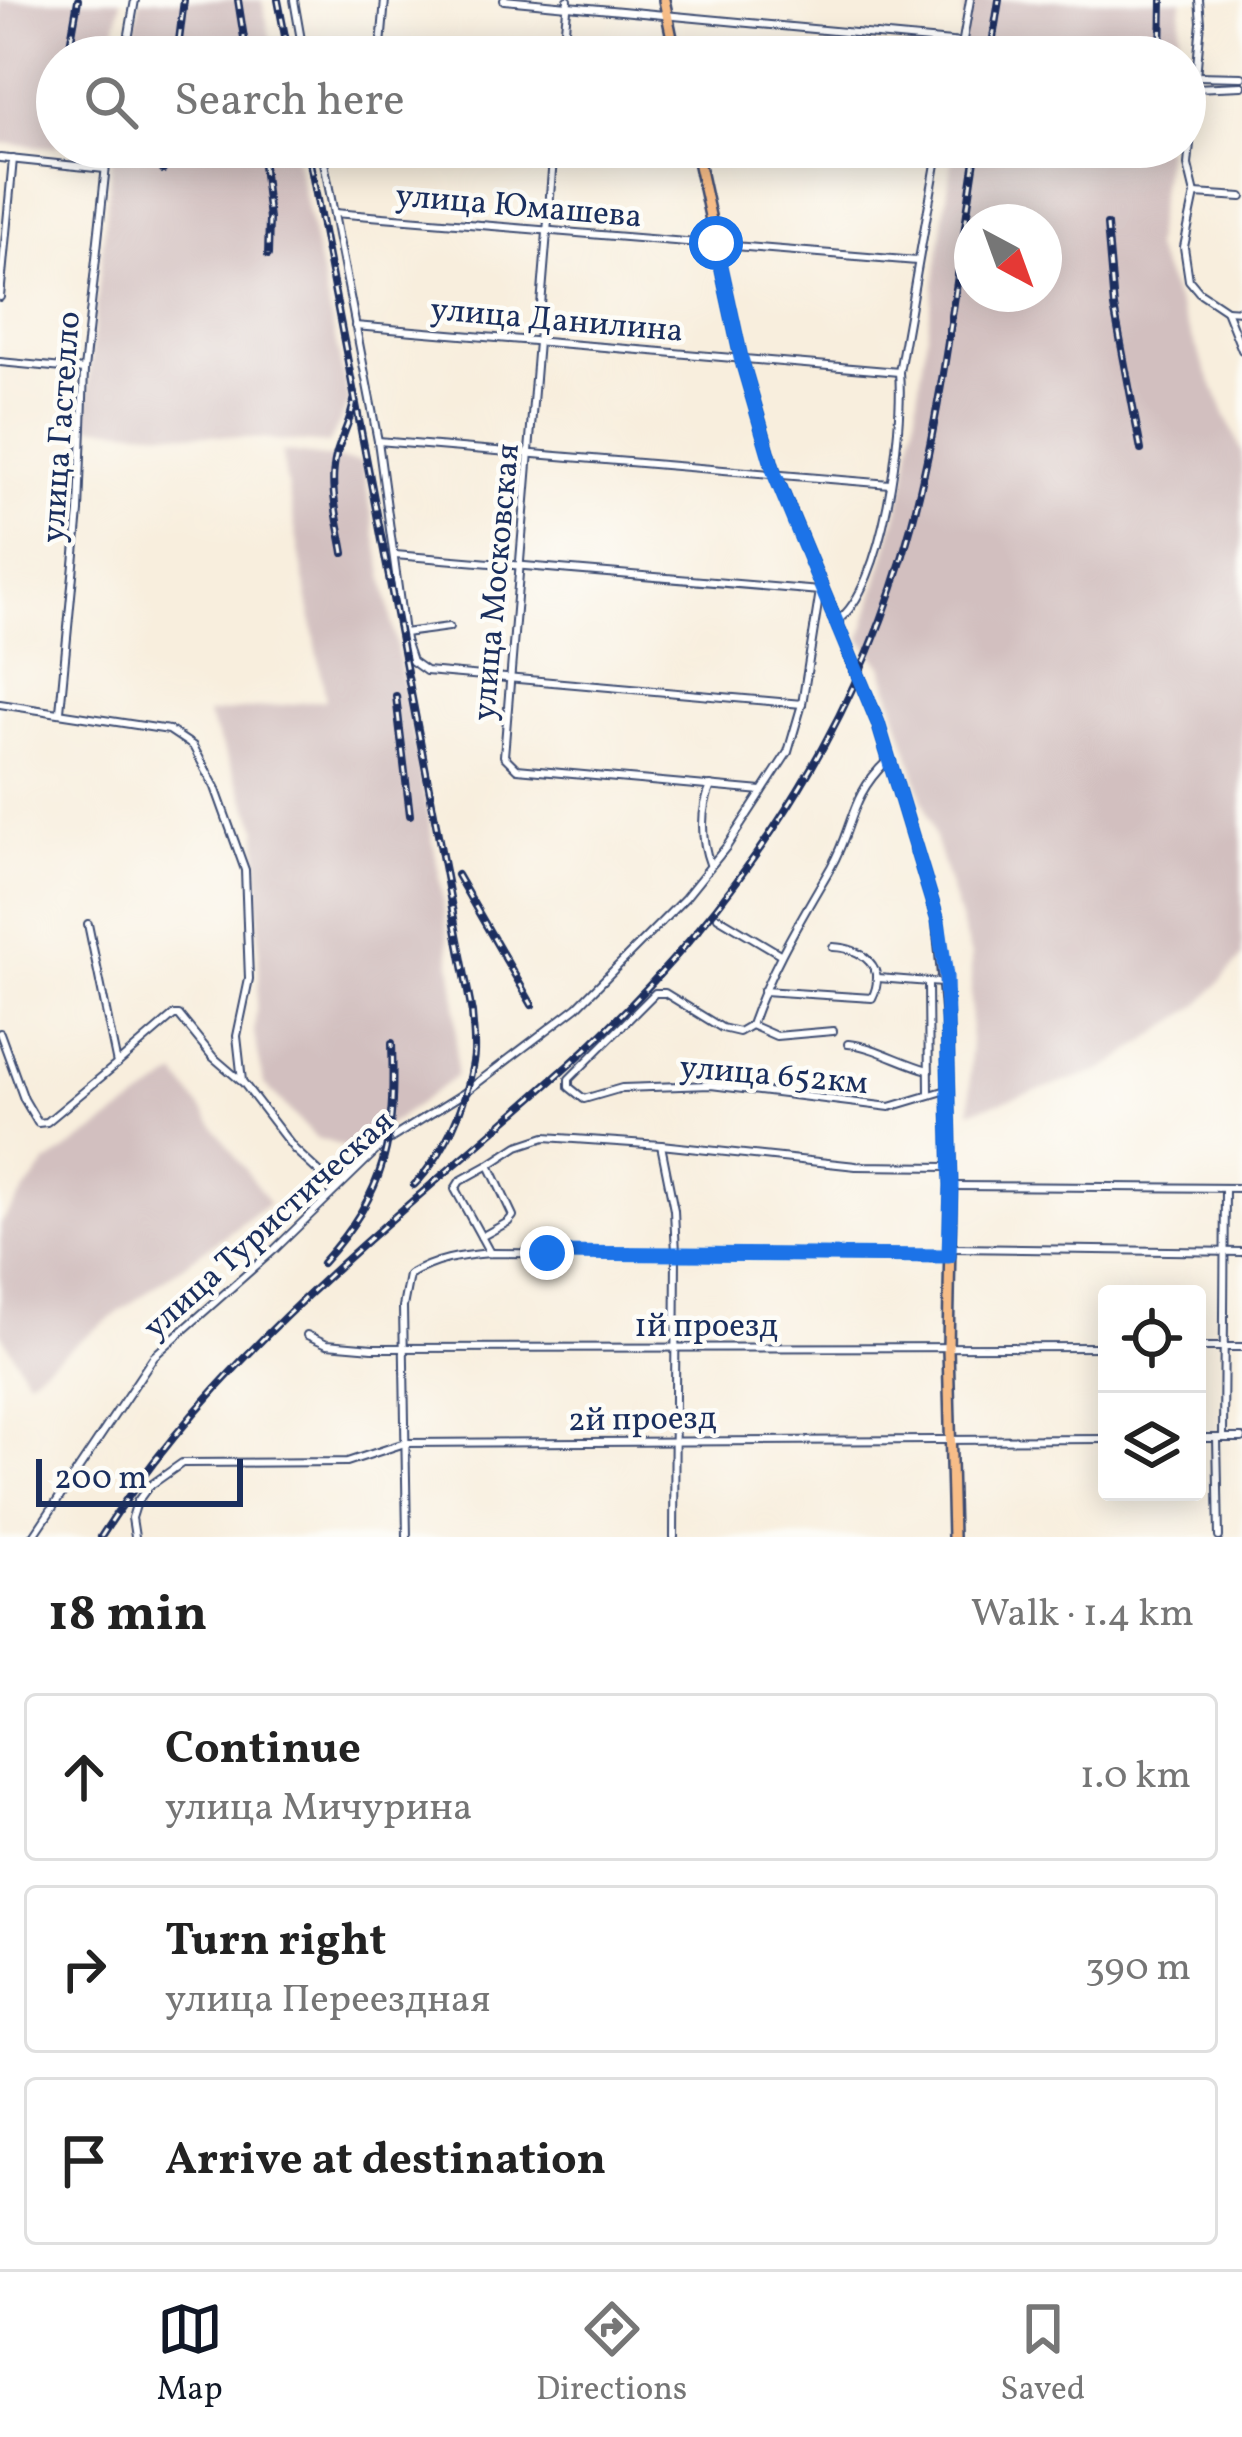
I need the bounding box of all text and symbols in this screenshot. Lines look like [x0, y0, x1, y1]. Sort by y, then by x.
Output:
search box [36, 36, 1206, 168]
icon: search [78, 69, 144, 135]
text: Search here [174, 71, 405, 134]
street label: улица Юмашева [394, 174, 644, 242]
north arrow [954, 204, 1062, 312]
route start [689, 216, 743, 270]
street label: улица Данилина [428, 288, 685, 356]
street label: улица Гастелло [32, 310, 94, 545]
street label: улица Московская [463, 442, 533, 723]
street label: улица 652км [678, 1046, 870, 1108]
street label: улица Туристическая [134, 1101, 405, 1351]
route end [520, 1226, 574, 1280]
map controls [1098, 1285, 1206, 1501]
button: locate [1098, 1285, 1206, 1393]
street label: 1й проезд [634, 1305, 778, 1351]
button: layers [1098, 1393, 1206, 1501]
street label: 2й проезд [567, 1397, 717, 1445]
scale bar [36, 1453, 243, 1506]
text: 200 m [54, 1457, 148, 1503]
text: 18 min [48, 1580, 207, 1651]
text: Walk · 1.4 km [971, 1588, 1194, 1642]
text: Continue [165, 1719, 361, 1782]
icon: ahead [51, 1744, 117, 1810]
text: 1.0 km [1080, 1750, 1191, 1804]
text: улица Мичурина [165, 1782, 472, 1836]
text: Turn right [165, 1911, 386, 1974]
icon: right [51, 1936, 117, 2002]
text: 390 m [1085, 1942, 1191, 1996]
text: улица Переездная [165, 1974, 491, 2028]
icon: arrive [51, 2128, 117, 2194]
text: Arrive at destination [165, 2130, 606, 2193]
tab: Map [157, 2296, 223, 2414]
tab: Directions [536, 2296, 687, 2414]
tab: Saved [1000, 2296, 1085, 2414]

